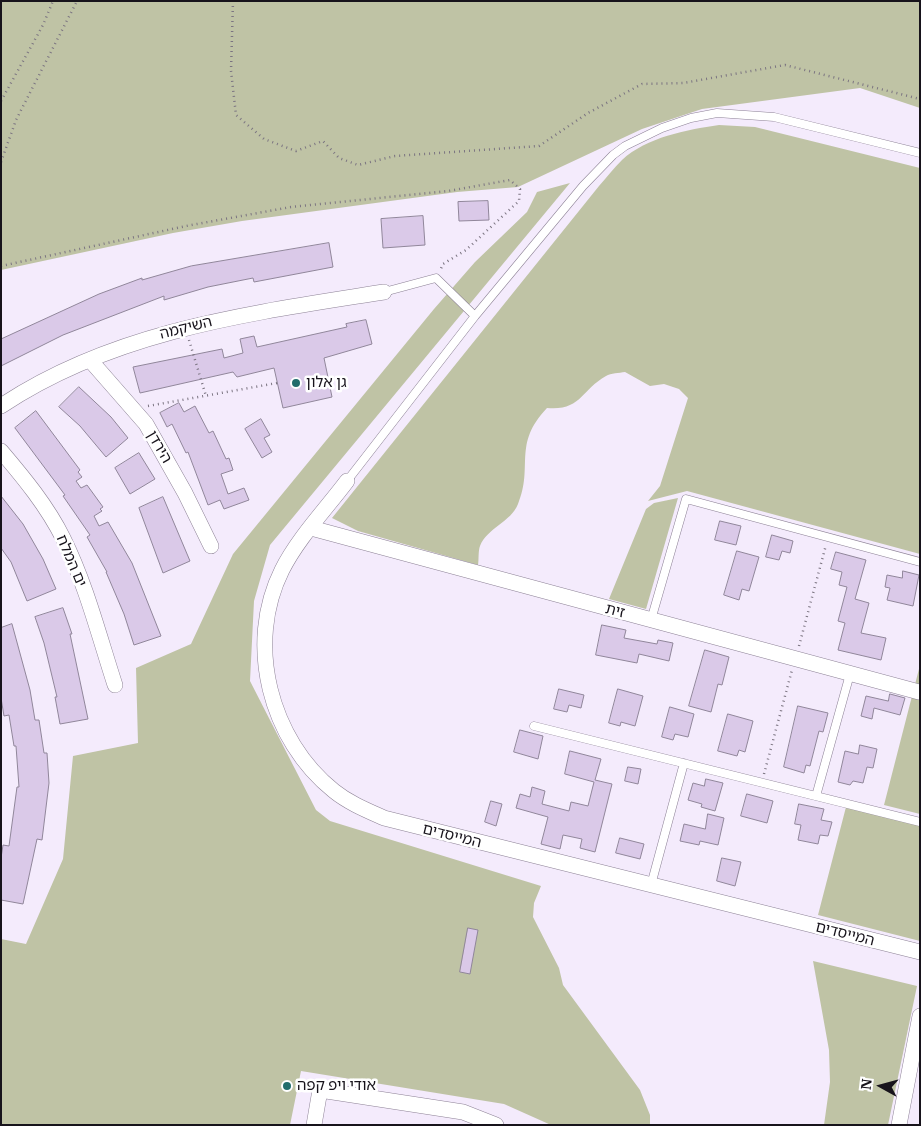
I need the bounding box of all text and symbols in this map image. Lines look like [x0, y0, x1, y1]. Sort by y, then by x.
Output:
street label: השיקמה [158, 313, 214, 343]
place label: גן אלון [306, 374, 347, 392]
marker: גן אלון [290, 377, 302, 389]
street label: הירדן [143, 428, 175, 466]
street label: ים המלח [52, 532, 90, 590]
street label: זית [603, 600, 627, 622]
street label: המייסדים [421, 820, 483, 852]
street label: המייסדים [814, 918, 876, 950]
north arrow [856, 1061, 906, 1111]
place label: אודי ויפ קפה [297, 1077, 376, 1095]
text: N [857, 1078, 876, 1091]
marker: אודי ויפ קפה [281, 1080, 293, 1092]

